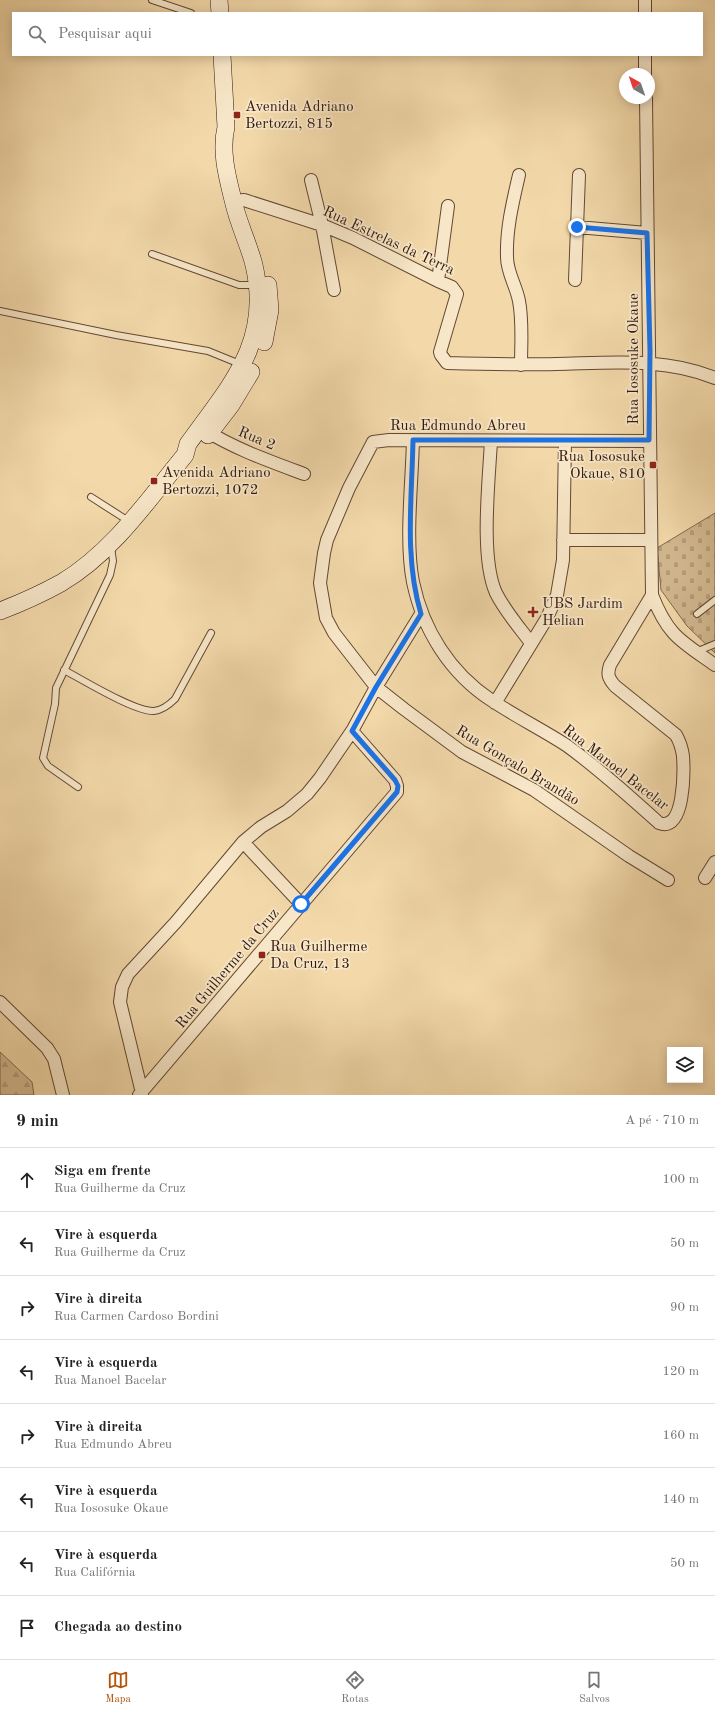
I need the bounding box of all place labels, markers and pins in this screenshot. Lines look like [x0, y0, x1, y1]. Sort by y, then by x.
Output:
place label: Avenida Adriano Bertozzi, 815 [245, 100, 354, 132]
marker: Avenida Adriano Bertozzi, 815 [232, 110, 242, 120]
place label: Rua Iososuke Okaue, 810 [558, 450, 645, 482]
marker: Rua Iososuke Okaue, 810 [648, 460, 658, 470]
place label: Avenida Adriano Bertozzi, 1072 [162, 466, 271, 498]
marker: Avenida Adriano Bertozzi, 1072 [149, 476, 159, 486]
place label: UBS Jardim Helian [542, 597, 623, 629]
marker: UBS Jardim Helian [527, 606, 539, 618]
place label: Rua Guilherme Da Cruz, 13 [270, 940, 367, 972]
marker: Rua Guilherme Da Cruz, 13 [257, 950, 267, 960]

